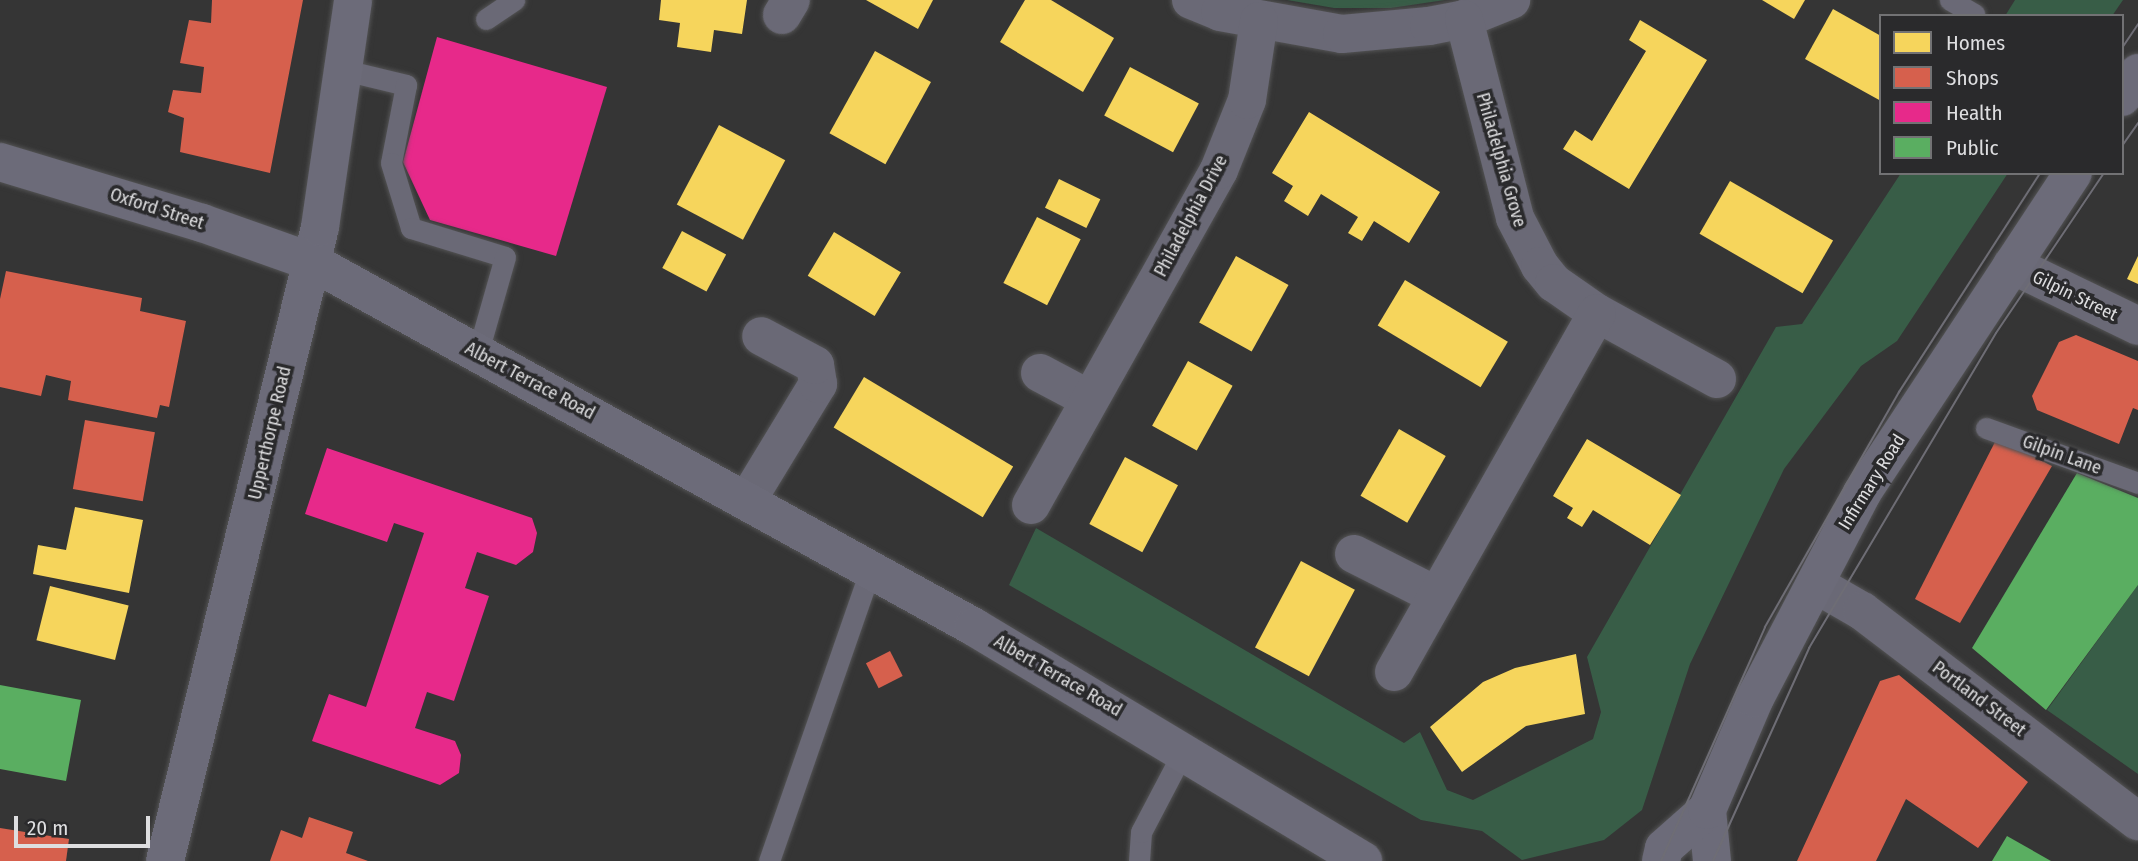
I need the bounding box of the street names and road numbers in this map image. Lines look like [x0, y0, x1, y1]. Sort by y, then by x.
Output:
street label: Philadelphia Grove [1471, 90, 1531, 230]
street label: Philadelphia Drive [1150, 152, 1232, 280]
street label: Oxford Street [107, 184, 207, 234]
street label: Gilpin Street [2029, 266, 2121, 326]
street label: Albert Terrace Road [461, 338, 599, 424]
street label: Upperthorpe Road [244, 364, 296, 502]
street label: Infirmary Road [1834, 430, 1910, 534]
street label: Gilpin Lane [2020, 431, 2104, 479]
street label: Albert Terrace Road [990, 631, 1126, 721]
street label: Portland Street [1928, 657, 2030, 741]

